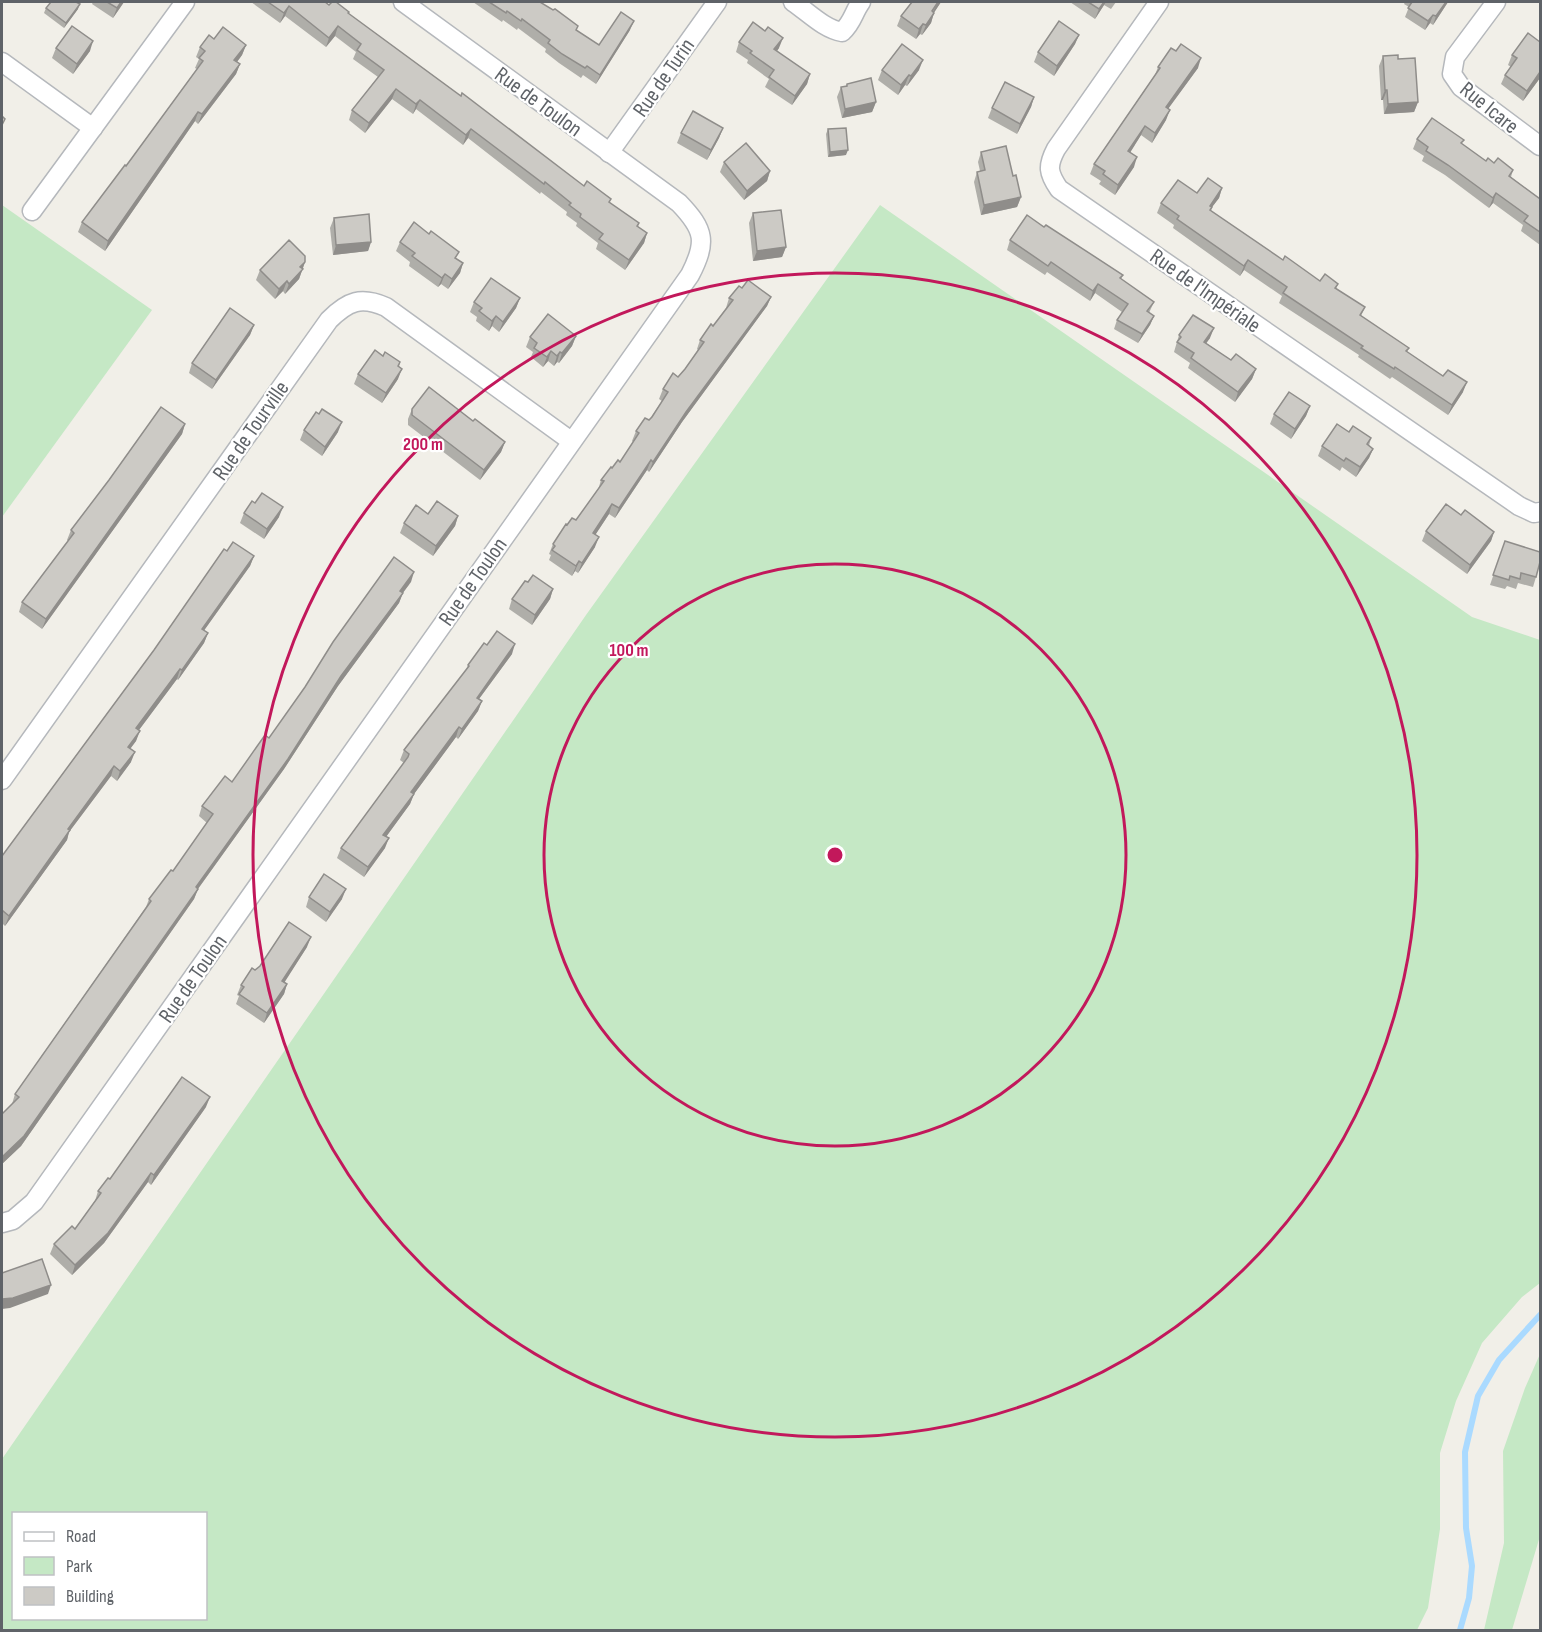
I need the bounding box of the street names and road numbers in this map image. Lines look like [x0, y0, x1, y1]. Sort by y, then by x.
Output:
street label: Rue de Turin [627, 33, 701, 122]
street label: Rue de Toulon [489, 61, 587, 143]
street label: Rue Icare [1454, 76, 1524, 140]
street label: Rue de l'Impériale [1145, 243, 1266, 339]
street label: Rue de Tourville [207, 376, 295, 486]
street label: Rue de Toulon [433, 532, 513, 631]
street label: Rue de Toulon [153, 929, 233, 1028]

